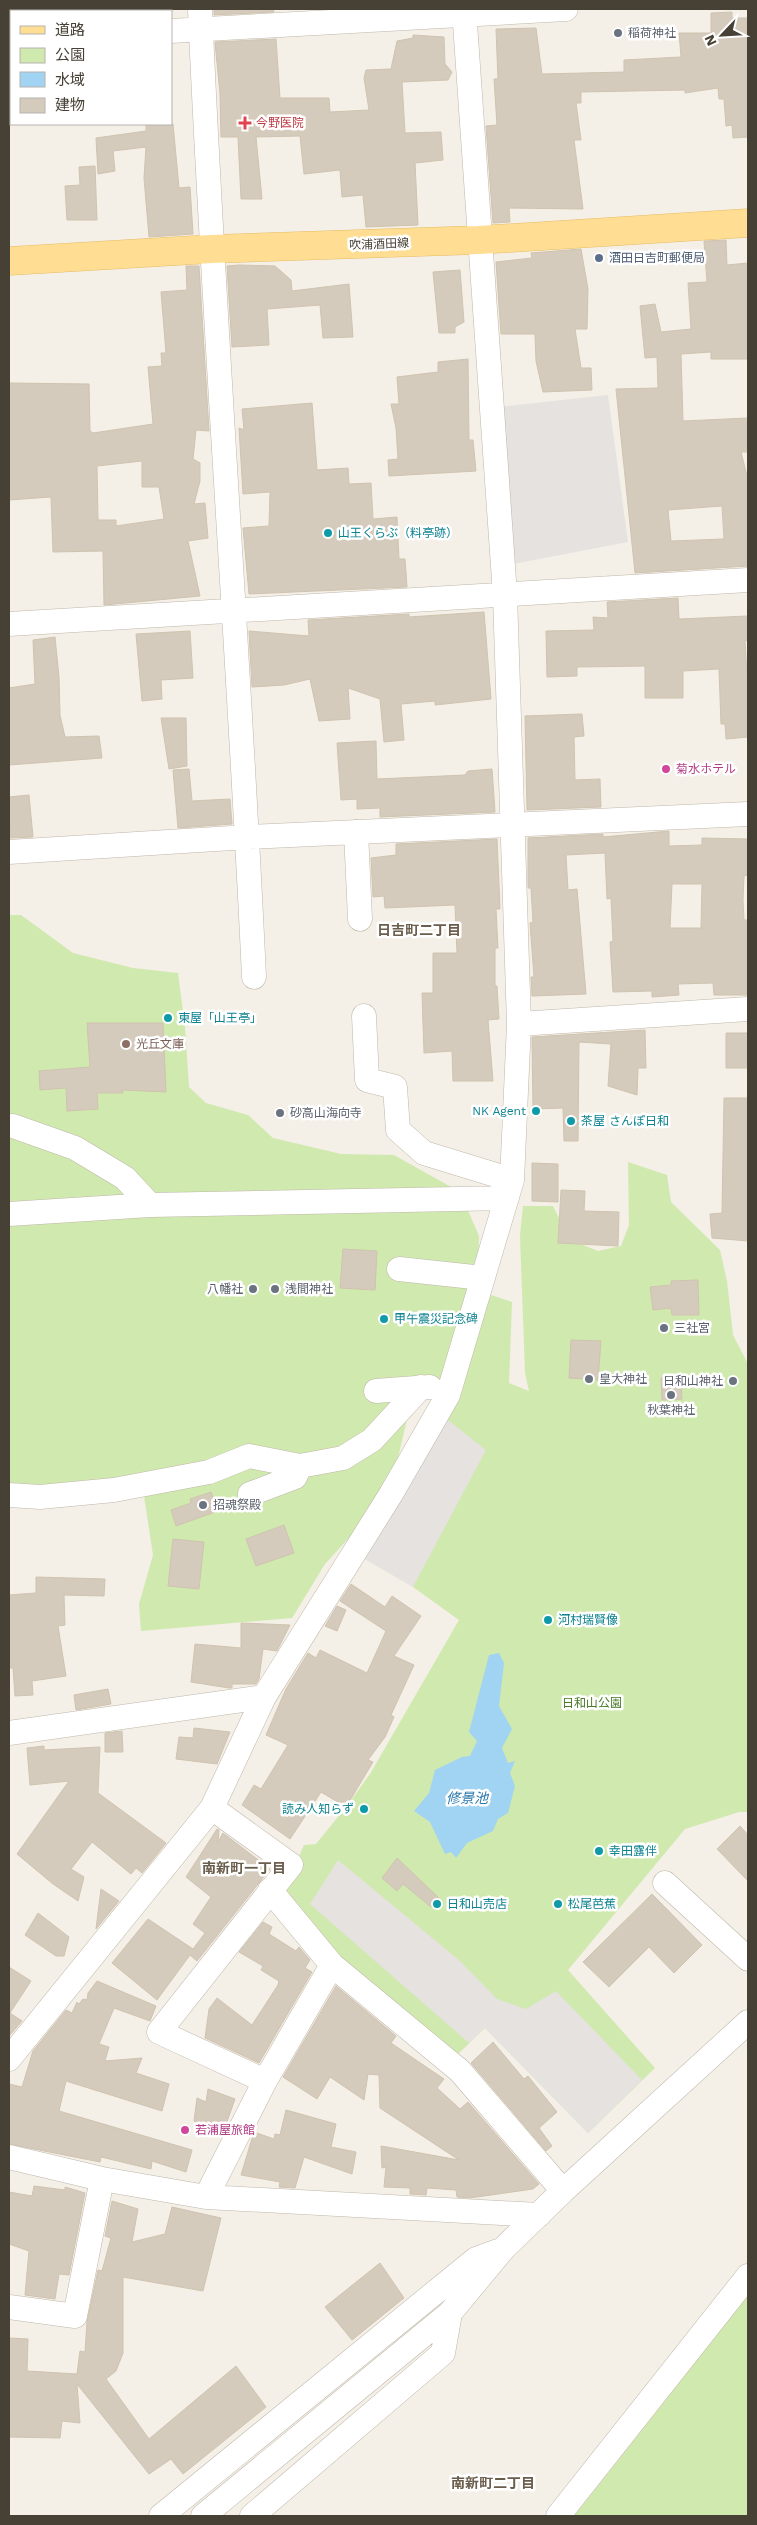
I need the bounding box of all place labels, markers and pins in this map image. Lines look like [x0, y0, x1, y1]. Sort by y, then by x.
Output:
place label: 稲荷神社 [628, 26, 676, 40]
marker: 稲荷神社 [612, 27, 624, 39]
marker: 今野医院 [238, 116, 252, 130]
place label: 今野医院 [256, 116, 304, 130]
place label: 酒田日吉町郵便局 [609, 251, 705, 265]
marker: 酒田日吉町郵便局 [593, 252, 605, 264]
place label: 山王くらぶ（料亭跡） [338, 526, 458, 540]
marker: 山王くらぶ（料亭跡） [322, 527, 334, 539]
place label: 菊水ホテル [676, 762, 736, 776]
marker: 菊水ホテル [660, 763, 672, 775]
place label: 東屋「山王亭」 [178, 1011, 262, 1025]
marker: 東屋「山王亭」 [162, 1012, 174, 1024]
place label: 光丘文庫 [136, 1037, 184, 1051]
marker: 光丘文庫 [120, 1038, 132, 1050]
place label: NK Agent [472, 1104, 526, 1118]
marker: NK Agent [530, 1105, 542, 1117]
place label: 砂高山海向寺 [290, 1106, 362, 1120]
marker: 砂高山海向寺 [274, 1107, 286, 1119]
place label: 茶屋 さんぽ日和 [581, 1114, 669, 1128]
marker: 茶屋 さんぽ日和 [565, 1115, 577, 1127]
place label: 八幡社 [207, 1282, 243, 1296]
place label: 浅間神社 [285, 1282, 333, 1296]
marker: 八幡社 [247, 1283, 259, 1295]
marker: 浅間神社 [269, 1283, 281, 1295]
place label: 甲午震災記念碑 [394, 1312, 478, 1326]
marker: 甲午震災記念碑 [378, 1313, 390, 1325]
place label: 三社宮 [674, 1321, 710, 1335]
marker: 三社宮 [658, 1322, 670, 1334]
place label: 皇大神社 [599, 1372, 647, 1386]
marker: 皇大神社 [583, 1373, 595, 1385]
place label: 日和山神社 [663, 1374, 723, 1388]
marker: 日和山神社 [727, 1375, 739, 1387]
marker: 秋葉神社 [665, 1389, 677, 1401]
place label: 秋葉神社 [647, 1403, 695, 1417]
place label: 招魂祭殿 [213, 1498, 261, 1512]
marker: 招魂祭殿 [197, 1499, 209, 1511]
place label: 河村瑞賢像 [558, 1613, 618, 1627]
marker: 河村瑞賢像 [542, 1614, 554, 1626]
place label: 読み人知らず [282, 1802, 354, 1816]
marker: 読み人知らず [358, 1803, 370, 1815]
place label: 幸田露伴 [609, 1844, 657, 1858]
marker: 幸田露伴 [593, 1845, 605, 1857]
place label: 日和山売店 [447, 1897, 507, 1911]
place label: 松尾芭蕉 [568, 1897, 616, 1911]
marker: 日和山売店 [431, 1898, 443, 1910]
marker: 松尾芭蕉 [552, 1898, 564, 1910]
place label: 若浦屋旅館 [195, 2123, 255, 2137]
marker: 若浦屋旅館 [179, 2124, 191, 2136]

